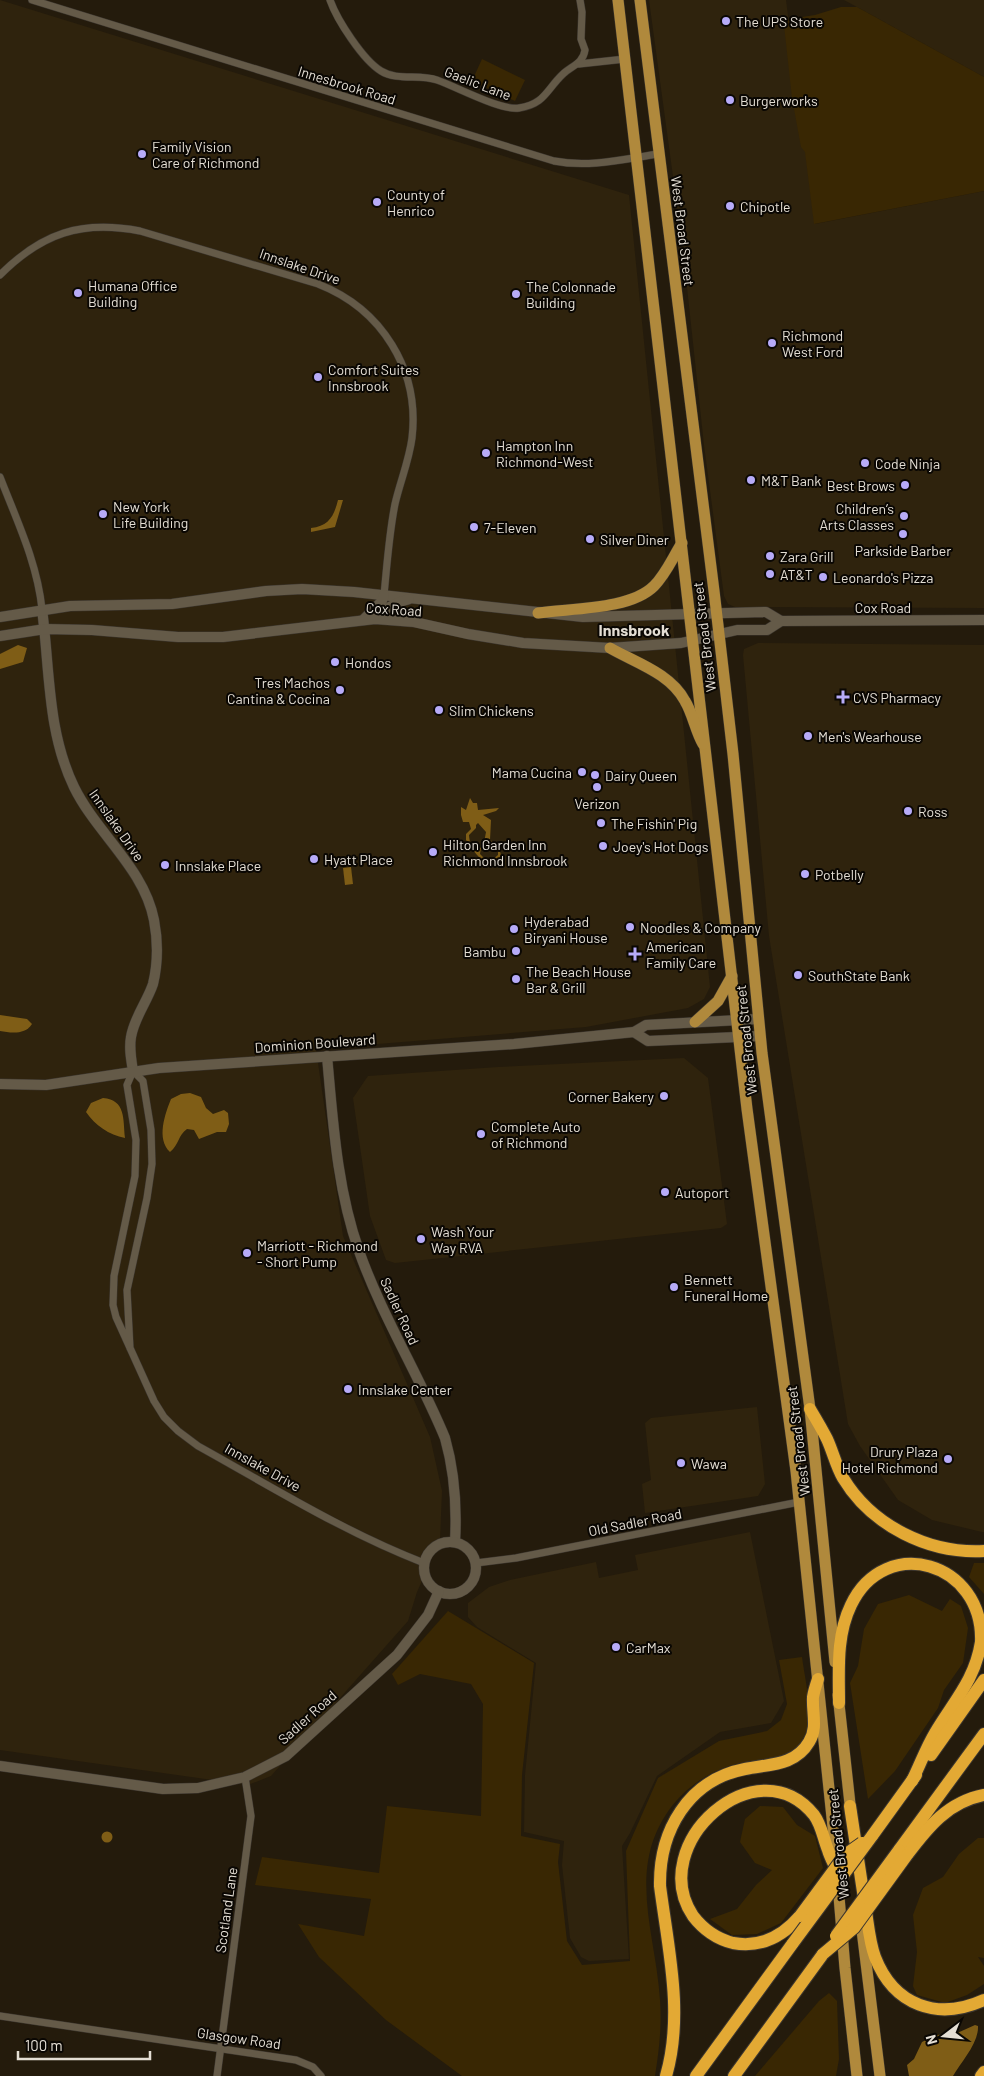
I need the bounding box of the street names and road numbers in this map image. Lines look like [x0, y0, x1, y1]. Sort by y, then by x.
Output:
street label: Innesbrook Road [296, 62, 398, 108]
street label: Gaelic Lane [442, 63, 514, 103]
street label: West Broad Street [668, 175, 698, 287]
street label: Innslake Drive [258, 244, 342, 288]
street label: West Broad Street [689, 581, 719, 693]
street label: Cox Road [365, 599, 423, 619]
street label: Cox Road [855, 599, 911, 616]
street label: Innslake Drive [86, 786, 148, 864]
street label: West Broad Street [732, 984, 760, 1096]
street label: Dominion Boulevard [254, 1030, 376, 1056]
street label: Sadler Road [377, 1275, 423, 1347]
street label: West Broad Street [783, 1385, 813, 1497]
street label: Innslake Drive [222, 1439, 304, 1495]
street label: Old Sadler Road [587, 1505, 683, 1539]
street label: Sadler Road [274, 1686, 340, 1748]
street label: West Broad Street [824, 1788, 852, 1900]
street label: Scotland Lane [212, 1866, 240, 1954]
street label: Glasgow Road [196, 2024, 282, 2052]

